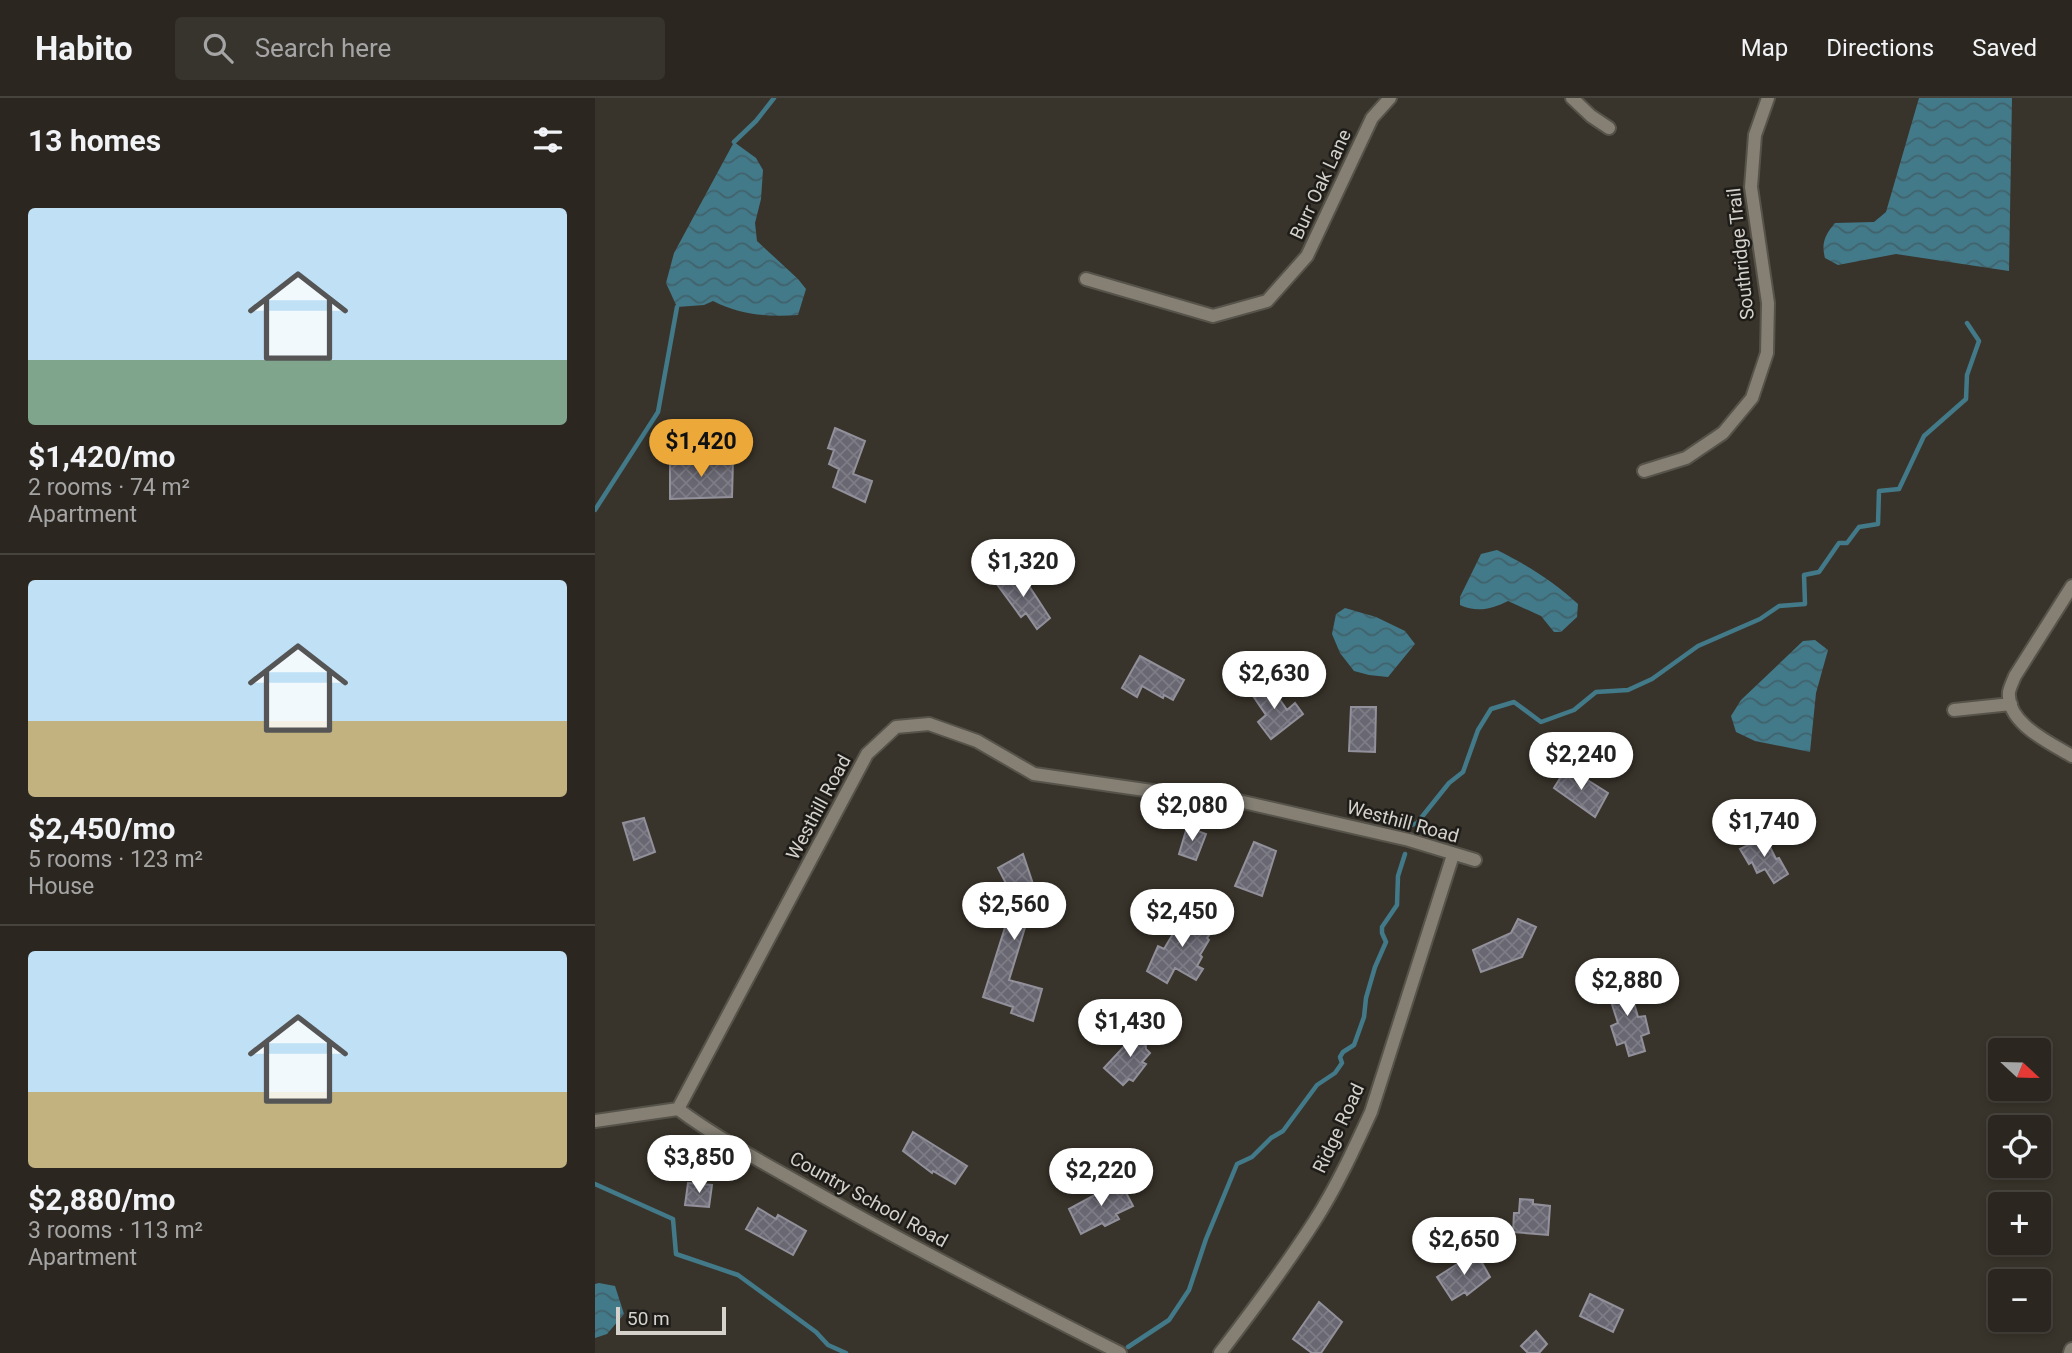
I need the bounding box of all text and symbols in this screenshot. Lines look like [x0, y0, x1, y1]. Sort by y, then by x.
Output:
search box [175, 17, 665, 80]
text: Habito [35, 29, 133, 68]
icon: search [199, 29, 237, 67]
text: Search here [255, 33, 391, 63]
text: Map [1741, 34, 1788, 62]
text: Directions [1826, 34, 1934, 62]
text: Saved [1972, 34, 2037, 62]
icon: filters [529, 121, 567, 159]
text: 13 homes [28, 123, 161, 158]
street label: Burr Oak Lane [1285, 126, 1356, 243]
street label: Southridge Trail [1722, 187, 1759, 321]
icon: home [235, 253, 361, 379]
pin: $1,420 [644, 420, 758, 479]
text: $1,420 [665, 428, 737, 455]
text: $1,420/mo [28, 439, 176, 474]
text: 2 rooms · 74 m² [28, 474, 190, 501]
text: Apartment [28, 501, 137, 528]
pin: $1,320 [966, 540, 1080, 599]
text: $1,320 [987, 548, 1059, 575]
icon: home [235, 625, 361, 751]
pin: $2,630 [1217, 652, 1331, 711]
text: $2,630 [1238, 660, 1310, 687]
pin: $2,240 [1524, 732, 1638, 792]
text: $2,240 [1545, 741, 1617, 768]
street label: Westhill Road [781, 751, 856, 864]
pin: $2,080 [1135, 784, 1249, 843]
text: $2,080 [1156, 792, 1228, 819]
street label: Westhill Road [1344, 795, 1462, 848]
pin: $1,740 [1707, 800, 1821, 859]
text: $1,740 [1728, 808, 1800, 835]
text: $2,450/mo [28, 811, 176, 846]
text: 5 rooms · 123 m² [28, 846, 203, 873]
text: House [28, 873, 94, 900]
pin: $2,560 [957, 882, 1071, 942]
pin: $2,450 [1125, 890, 1239, 949]
text: $2,560 [978, 891, 1050, 918]
text: $2,450 [1146, 898, 1218, 925]
pin: $2,880 [1570, 958, 1684, 1018]
text: $2,880 [1591, 967, 1663, 994]
icon: home [235, 996, 361, 1122]
pin: $1,430 [1073, 1000, 1187, 1059]
text: $1,430 [1094, 1008, 1166, 1035]
north arrow [1988, 1038, 2051, 1101]
map controls [1988, 1038, 2051, 1332]
street label: Ridge Road [1308, 1080, 1369, 1177]
button: locate [1988, 1115, 2051, 1178]
pin: $3,850 [642, 1136, 756, 1195]
text: $3,850 [663, 1144, 735, 1171]
street label: Country School Road [786, 1146, 952, 1252]
pin: $2,220 [1044, 1148, 1158, 1208]
text: $2,220 [1065, 1157, 1137, 1184]
text: $2,880/mo [28, 1182, 176, 1217]
button: + [1988, 1192, 2051, 1255]
text: 3 rooms · 113 m² [28, 1217, 203, 1244]
pin: $2,650 [1407, 1218, 1521, 1277]
text: $2,650 [1428, 1226, 1500, 1253]
text: Apartment [28, 1244, 137, 1271]
button: − [1988, 1269, 2051, 1332]
scale bar [616, 1304, 726, 1336]
text: 50 m [627, 1307, 670, 1330]

